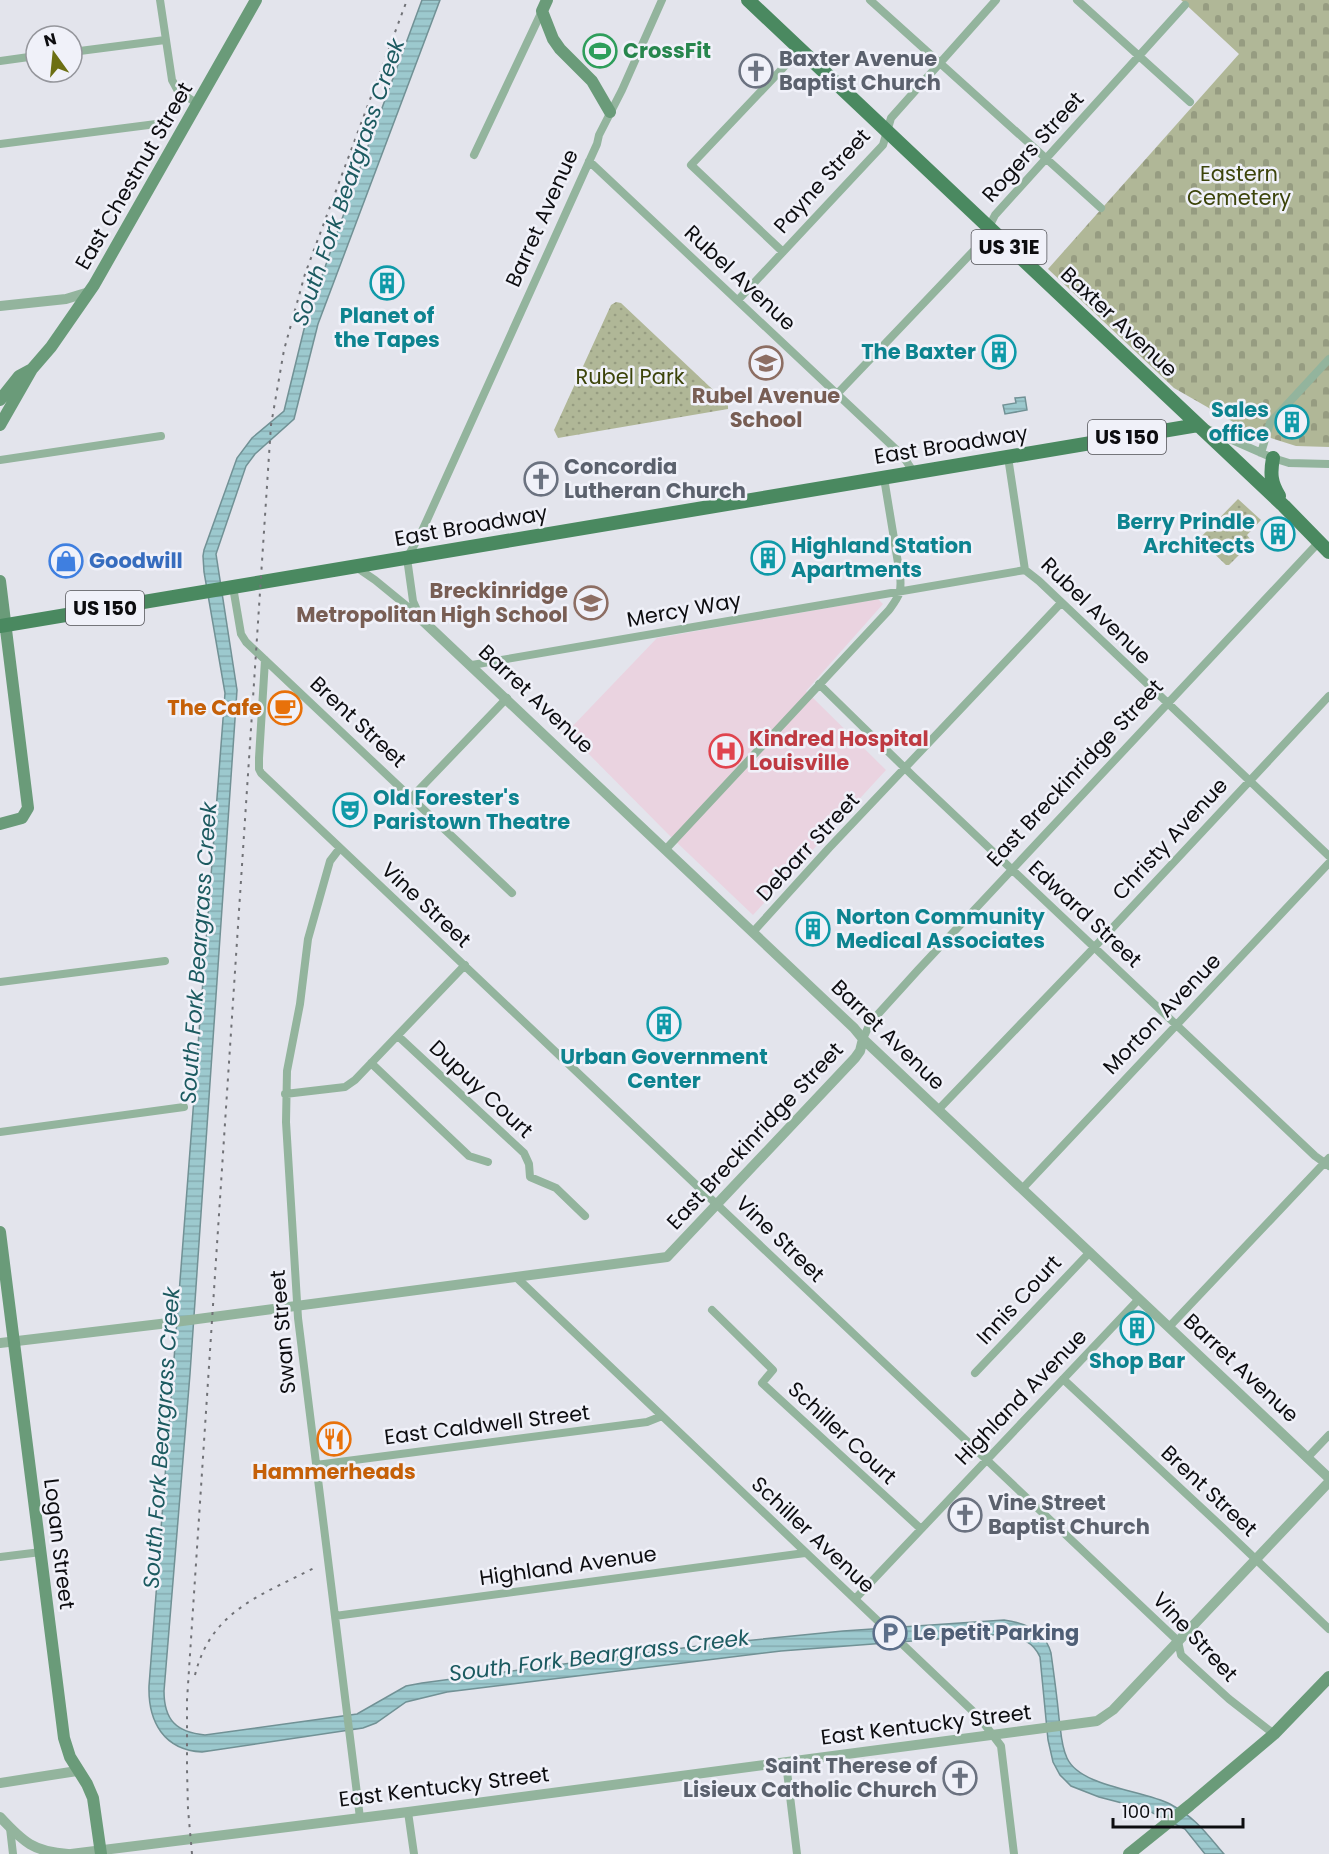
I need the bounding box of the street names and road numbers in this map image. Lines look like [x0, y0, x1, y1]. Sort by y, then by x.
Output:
street label: East Chestnut Street [68, 77, 199, 275]
street label: Rogers Street [975, 85, 1090, 208]
street label: Payne Street [767, 122, 876, 239]
street label: Barret Avenue [498, 144, 585, 291]
street label: Rubel Avenue [678, 218, 803, 337]
road number: US 31E [972, 230, 1046, 264]
street label: Baxter Avenue [1055, 260, 1184, 383]
street label: East Broadway [872, 418, 1030, 471]
road number: US 150 [1088, 420, 1166, 454]
street label: East Broadway [392, 498, 550, 553]
street label: Rubel Avenue [1035, 551, 1158, 671]
street label: Mercy Way [624, 585, 744, 634]
road number: US 150 [66, 591, 144, 625]
street label: Barret Avenue [472, 638, 600, 760]
street label: Brent Street [304, 669, 413, 774]
street label: East Breckinridge Street [980, 673, 1169, 873]
street label: Christy Avenue [1105, 771, 1234, 906]
street label: Debarr Street [750, 786, 866, 907]
street label: Edward Street [1022, 853, 1148, 974]
street label: Vine Street [375, 856, 478, 954]
street label: Morton Avenue [1096, 947, 1227, 1081]
street label: Barret Avenue [825, 973, 952, 1096]
street label: Dupuy Court [423, 1033, 539, 1144]
street label: East Breckinridge Street [660, 1036, 849, 1236]
street label: Vine Street [730, 1189, 831, 1288]
street label: Innis Court [970, 1249, 1068, 1351]
street label: Swan Street [263, 1269, 302, 1395]
street label: Barret Avenue [1177, 1307, 1305, 1429]
street label: Highland Avenue [948, 1322, 1093, 1471]
street label: Schiller Court [782, 1375, 903, 1491]
street label: East Caldwell Street [383, 1398, 591, 1451]
street label: Brent Street [1155, 1438, 1264, 1543]
street label: Schiller Avenue [745, 1470, 881, 1600]
street label: Logan Street [37, 1477, 82, 1611]
street label: Highland Avenue [477, 1539, 658, 1592]
street label: Vine Street [1146, 1585, 1244, 1688]
street label: East Kentucky Street [819, 1697, 1033, 1752]
street label: East Kentucky Street [337, 1759, 551, 1814]

